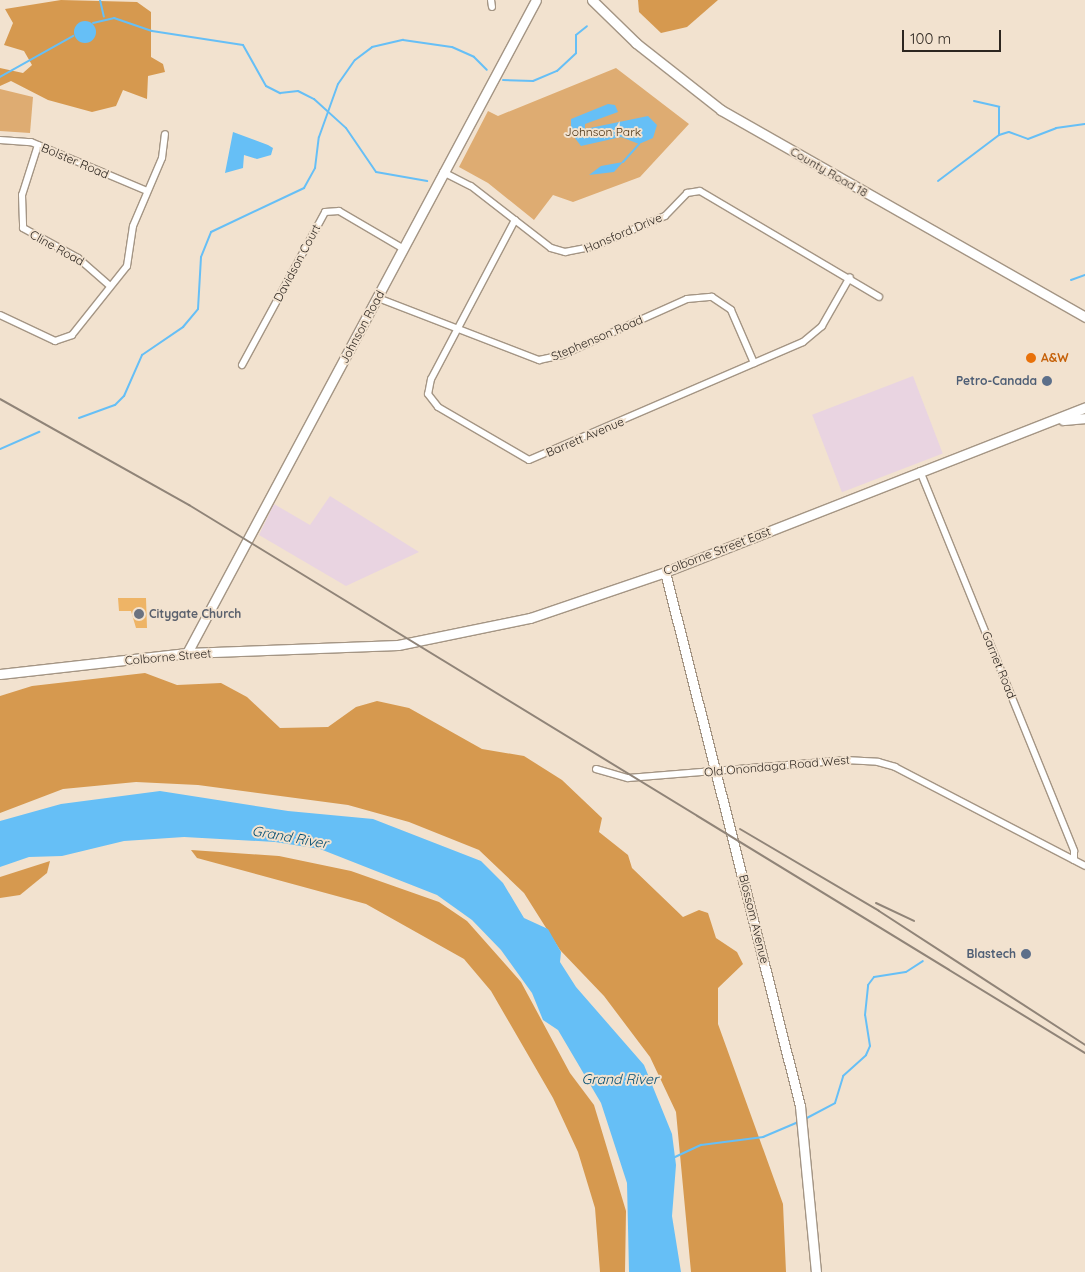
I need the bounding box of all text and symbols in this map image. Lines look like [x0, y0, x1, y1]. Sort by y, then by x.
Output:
scale bar [905, 20, 1004, 52]
text: 100 m [910, 29, 951, 48]
park label: Johnson Park [565, 125, 641, 139]
street label: Bolster Road [39, 140, 111, 182]
street label: County Road 18 [788, 144, 870, 200]
street label: Hansford Drive [582, 210, 664, 256]
street label: Davidson Court [271, 222, 323, 304]
street label: Cline Road [27, 227, 87, 269]
street label: Johnson Road [337, 288, 387, 366]
street label: Stephenson Road [549, 312, 645, 364]
place label: A&W [1041, 351, 1068, 365]
marker: A&W [1025, 352, 1037, 364]
place label: Petro-Canada [956, 374, 1037, 388]
marker: Petro-Canada [1041, 375, 1053, 387]
street label: Barrett Avenue [544, 414, 626, 460]
street label: Colborne Street East [661, 524, 773, 578]
place label: Citygate Church [149, 607, 241, 621]
marker: Citygate Church [133, 608, 145, 620]
street label: Garnet Road [979, 629, 1019, 701]
street label: Colborne Street [124, 646, 212, 668]
street label: Old Onondaga Road West [704, 752, 850, 780]
water label: Grand River [251, 822, 329, 852]
street label: Blossom Avenue [736, 873, 772, 965]
place label: Blastech [966, 947, 1016, 961]
marker: Blastech [1020, 948, 1032, 960]
water label: Grand River [582, 1071, 658, 1087]

